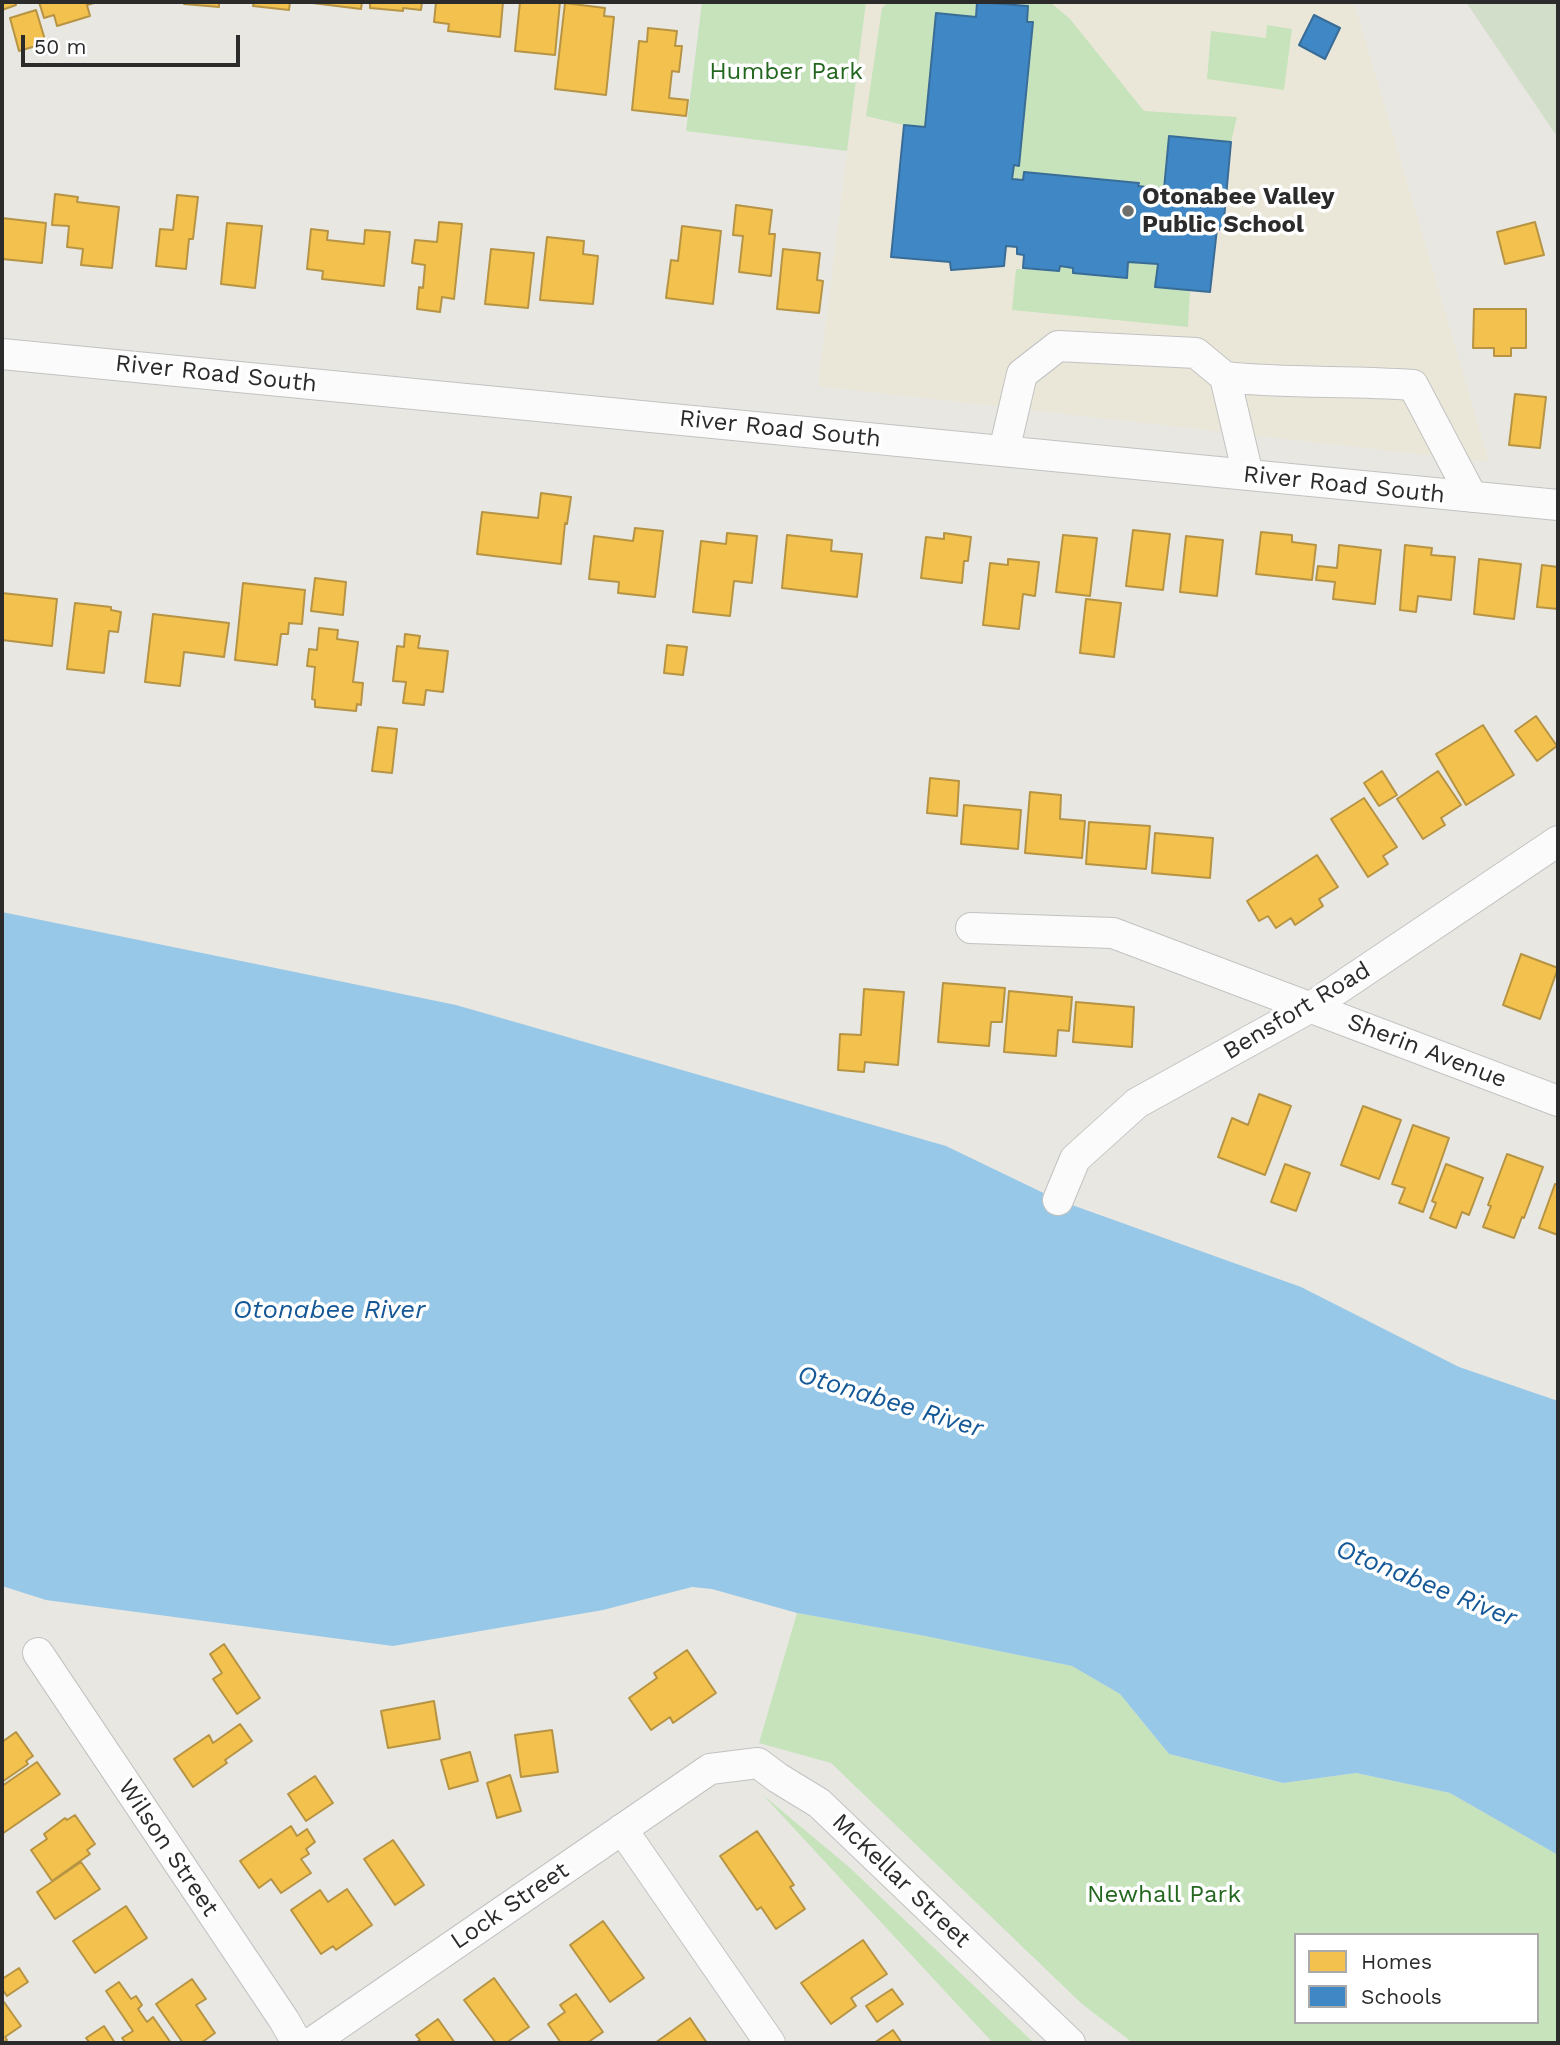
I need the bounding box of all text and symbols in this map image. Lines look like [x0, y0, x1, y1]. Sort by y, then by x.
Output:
scale bar [24, 21, 243, 65]
text: 50 m [34, 34, 86, 59]
park label: Humber Park [709, 58, 863, 86]
place label: Otonabee Valley Public School [1142, 183, 1335, 239]
marker: Otonabee Valley Public School [1120, 203, 1136, 219]
street label: River Road South [114, 349, 318, 399]
street label: River Road South [678, 404, 882, 454]
street label: River Road South [1242, 460, 1446, 510]
street label: Bensfort Road [1218, 956, 1376, 1066]
street label: Sherin Avenue [1343, 1007, 1511, 1095]
water label: Otonabee River [233, 1294, 425, 1326]
water label: Otonabee River [793, 1359, 987, 1445]
water label: Otonabee River [1331, 1533, 1521, 1635]
street label: Wilson Street [112, 1774, 224, 1922]
street label: McKellar Street [826, 1808, 976, 1954]
street label: Lock Street [446, 1856, 574, 1956]
park label: Newhall Park [1087, 1881, 1241, 1909]
legend [1294, 1933, 1539, 2024]
text: Homes [1361, 1949, 1432, 1974]
text: Schools [1361, 1984, 1442, 2009]

